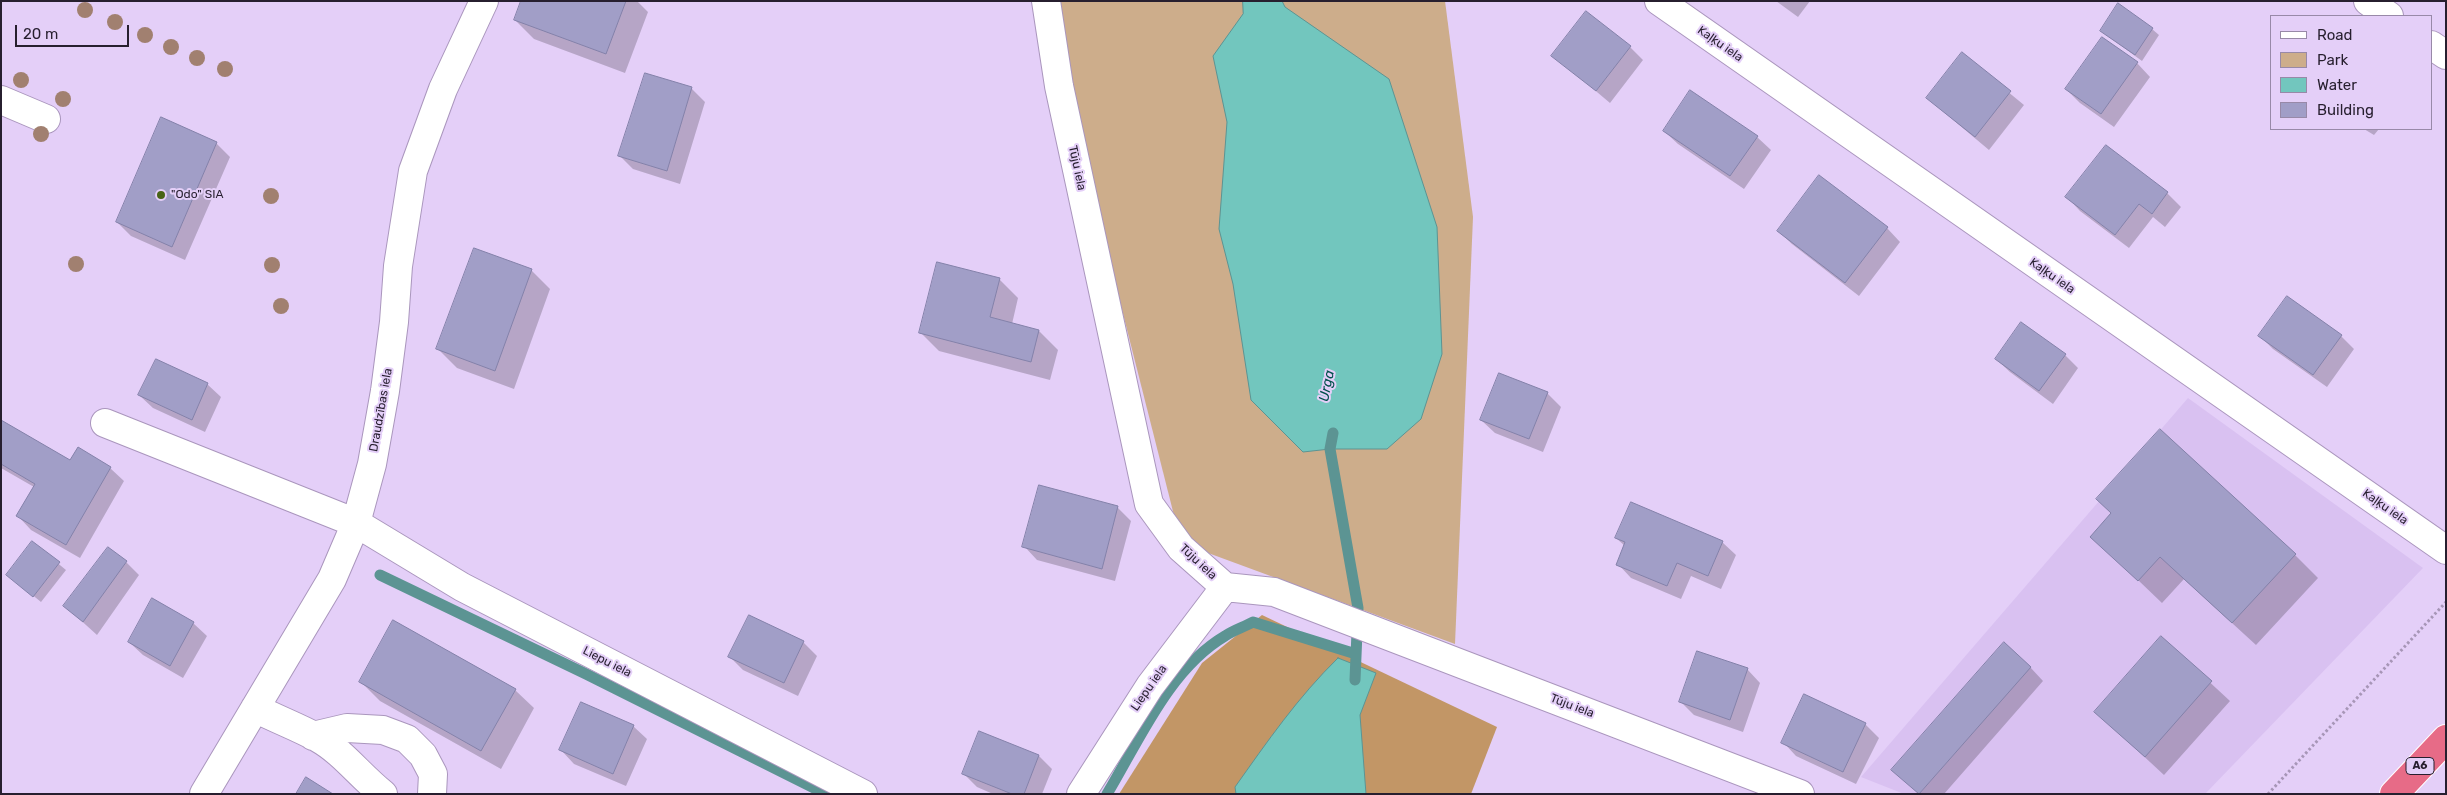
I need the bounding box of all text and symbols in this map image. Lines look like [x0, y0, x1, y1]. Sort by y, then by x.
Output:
scale bar [18, 15, 131, 47]
legend [2270, 15, 2432, 130]
street label: Kaļķu iela [1694, 23, 1746, 65]
text: 20 m [23, 25, 58, 43]
text: Road [2317, 26, 2353, 44]
text: Park [2317, 51, 2348, 69]
text: Water [2317, 76, 2357, 94]
text: Building [2317, 101, 2374, 119]
street label: Tūju iela [1065, 144, 1089, 192]
place label: "Odo" SIA [171, 188, 223, 202]
marker: "Odo" SIA [155, 189, 167, 201]
street label: Kaļķu iela [2026, 255, 2078, 297]
street label: Draudzības iela [367, 367, 395, 453]
water label: Urga [1316, 369, 1338, 403]
street label: Kaļķu iela [2359, 486, 2411, 528]
street label: Tūju iela [1176, 541, 1220, 583]
street label: Liepu iela [580, 644, 634, 680]
street label: Liepu iela [1128, 662, 1170, 714]
street label: Tūju iela [1548, 691, 1596, 721]
road number: A6 [2406, 758, 2434, 774]

